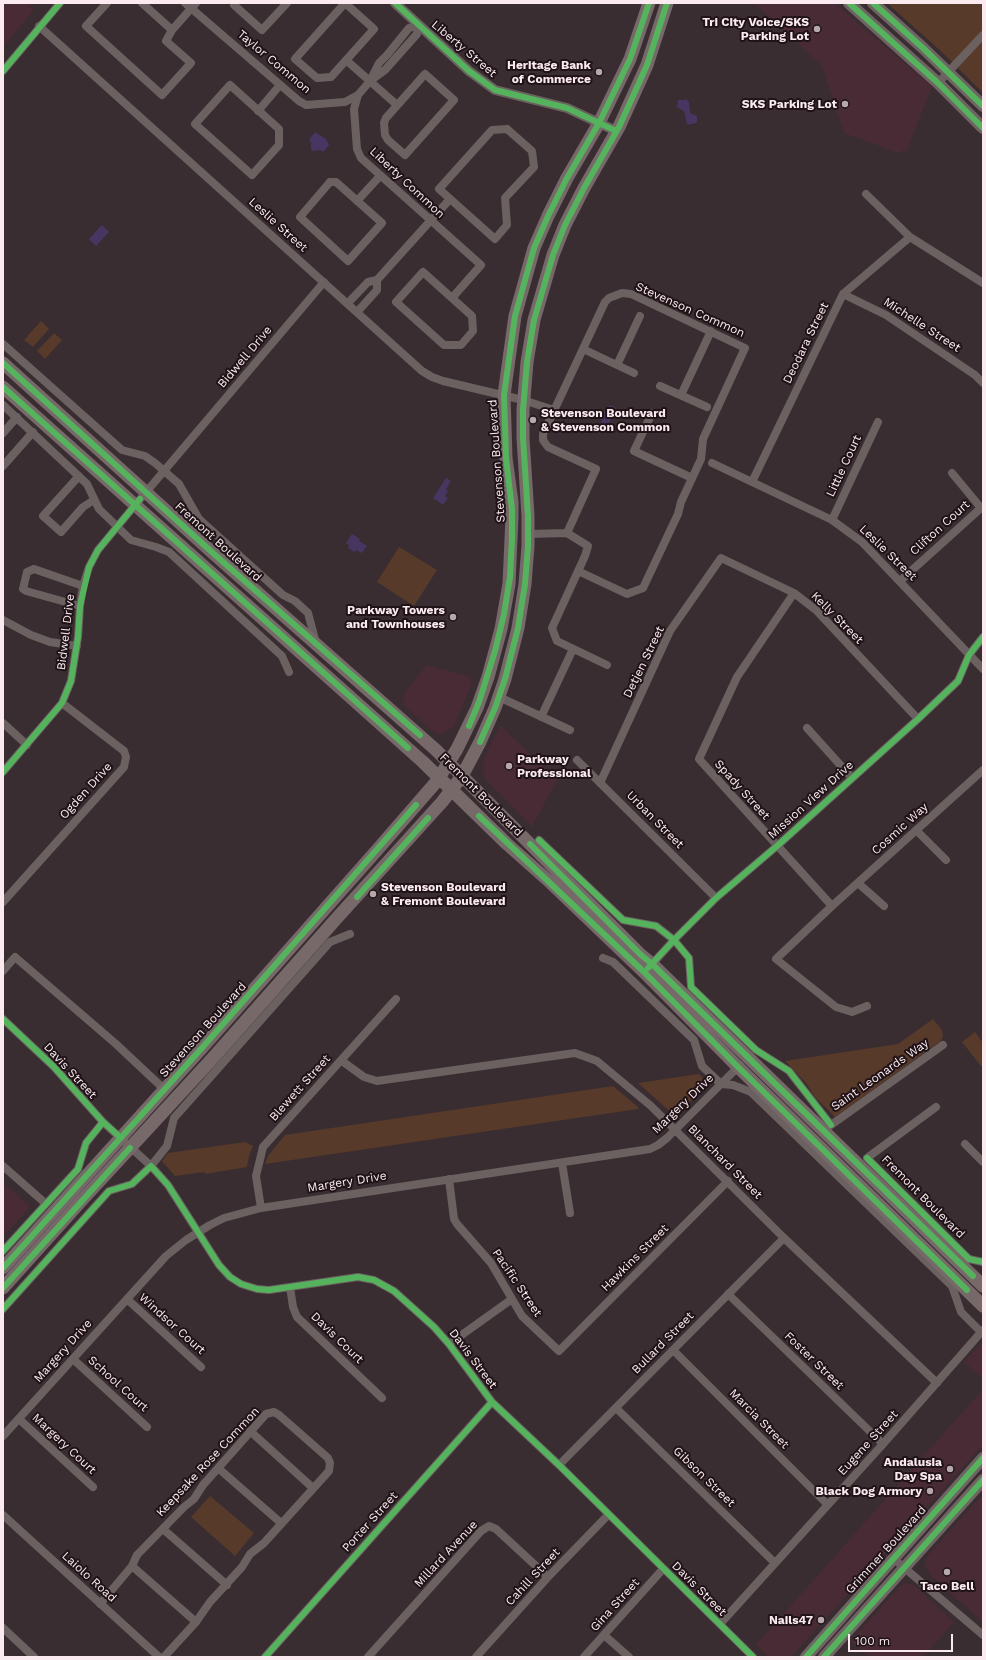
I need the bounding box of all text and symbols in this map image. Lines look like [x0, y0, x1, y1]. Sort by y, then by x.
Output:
place label: Tri City Voice/SKS Parking Lot [702, 15, 809, 43]
street label: Liberty Street [428, 18, 500, 80]
marker: Tri City Voice/SKS Parking Lot [812, 24, 822, 34]
street label: Taylor Common [234, 27, 314, 97]
place label: Heritage Bank of Commerce [507, 58, 591, 86]
marker: Heritage Bank of Commerce [594, 67, 604, 77]
place label: SKS Parking Lot [742, 97, 837, 111]
marker: SKS Parking Lot [840, 99, 850, 109]
street label: Liberty Common [366, 144, 448, 222]
street label: Leslie Street [246, 195, 310, 255]
street label: Stevenson Common [633, 279, 747, 341]
street label: Michelle Street [881, 295, 963, 355]
street label: Deodara Street [780, 300, 832, 386]
street label: Bidwell Drive [215, 323, 275, 391]
street label: Stevenson Boulevard [486, 399, 508, 523]
place label: Stevenson Boulevard & Stevenson Common [541, 406, 670, 434]
marker: Stevenson Boulevard & Stevenson Common [528, 415, 538, 425]
street label: Little Court [823, 433, 865, 499]
street label: Clifton Court [907, 497, 973, 559]
street label: Fremont Boulevard [172, 499, 264, 585]
street label: Leslie Street [856, 522, 920, 584]
street label: Kelly Street [808, 589, 866, 647]
street label: Bidwell Drive [54, 593, 78, 671]
place label: Parkway Towers and Townhouses [346, 603, 445, 631]
marker: Parkway Towers and Townhouses [448, 612, 458, 622]
street label: Detjen Street [620, 624, 668, 700]
street label: Fremont Boulevard [436, 750, 526, 840]
place label: Parkway Professional [517, 752, 591, 780]
street label: Spady Street [711, 757, 773, 823]
street label: Mission View Drive [765, 758, 857, 842]
street label: Ogden Drive [57, 760, 115, 822]
marker: Parkway Professional [504, 761, 514, 771]
street label: Urban Street [623, 788, 687, 852]
street label: Cosmic Way [869, 800, 931, 858]
place label: Stevenson Boulevard & Fremont Boulevard [381, 880, 506, 908]
marker: Stevenson Boulevard & Fremont Boulevard [368, 889, 378, 899]
street label: Stevenson Boulevard [156, 979, 250, 1081]
street label: Saint Leonards Way [828, 1036, 932, 1114]
street label: Davis Street [40, 1040, 100, 1102]
street label: Blewett Street [266, 1052, 334, 1124]
street label: Margery Drive [649, 1071, 717, 1137]
street label: Blanchard Street [685, 1122, 765, 1202]
street label: Fremont Boulevard [878, 1152, 968, 1242]
street label: Margery Drive [306, 1169, 388, 1195]
street label: Hawkins Street [598, 1221, 672, 1295]
street label: Pacific Street [489, 1246, 545, 1320]
street label: Windsor Court [136, 1290, 208, 1358]
street label: Davis Court [308, 1309, 366, 1367]
street label: Bullard Street [629, 1309, 697, 1377]
street label: Margery Drive [31, 1316, 95, 1386]
street label: Davis Street [446, 1326, 500, 1392]
street label: Foster Street [781, 1329, 847, 1393]
street label: School Court [85, 1353, 151, 1415]
street label: Marcia Street [726, 1386, 792, 1452]
street label: Keepsake Rose Common [153, 1404, 263, 1520]
street label: Eugene Street [835, 1407, 901, 1479]
street label: Margery Court [29, 1411, 99, 1477]
street label: Gibson Street [670, 1444, 738, 1510]
place label: Andalusia Day Spa [884, 1455, 942, 1483]
marker: Andalusia Day Spa [945, 1464, 955, 1474]
place label: Black Dog Armory [816, 1484, 922, 1498]
marker: Black Dog Armory [925, 1486, 935, 1496]
street label: Porter Street [339, 1489, 401, 1555]
street label: Grimmer Boulevard [843, 1503, 929, 1597]
street label: Millard Avenue [411, 1518, 481, 1590]
street label: Cahill Street [503, 1545, 563, 1609]
street label: Laiolo Road [59, 1549, 119, 1605]
street label: Davis Street [669, 1559, 729, 1619]
marker: Taco Bell [942, 1567, 952, 1577]
street label: Gina Street [587, 1576, 643, 1634]
place label: Taco Bell [920, 1579, 974, 1593]
place label: Nails47 [769, 1613, 813, 1627]
marker: Nails47 [816, 1615, 826, 1625]
scale bar [850, 1626, 955, 1652]
text: 100 m [855, 1634, 890, 1648]

